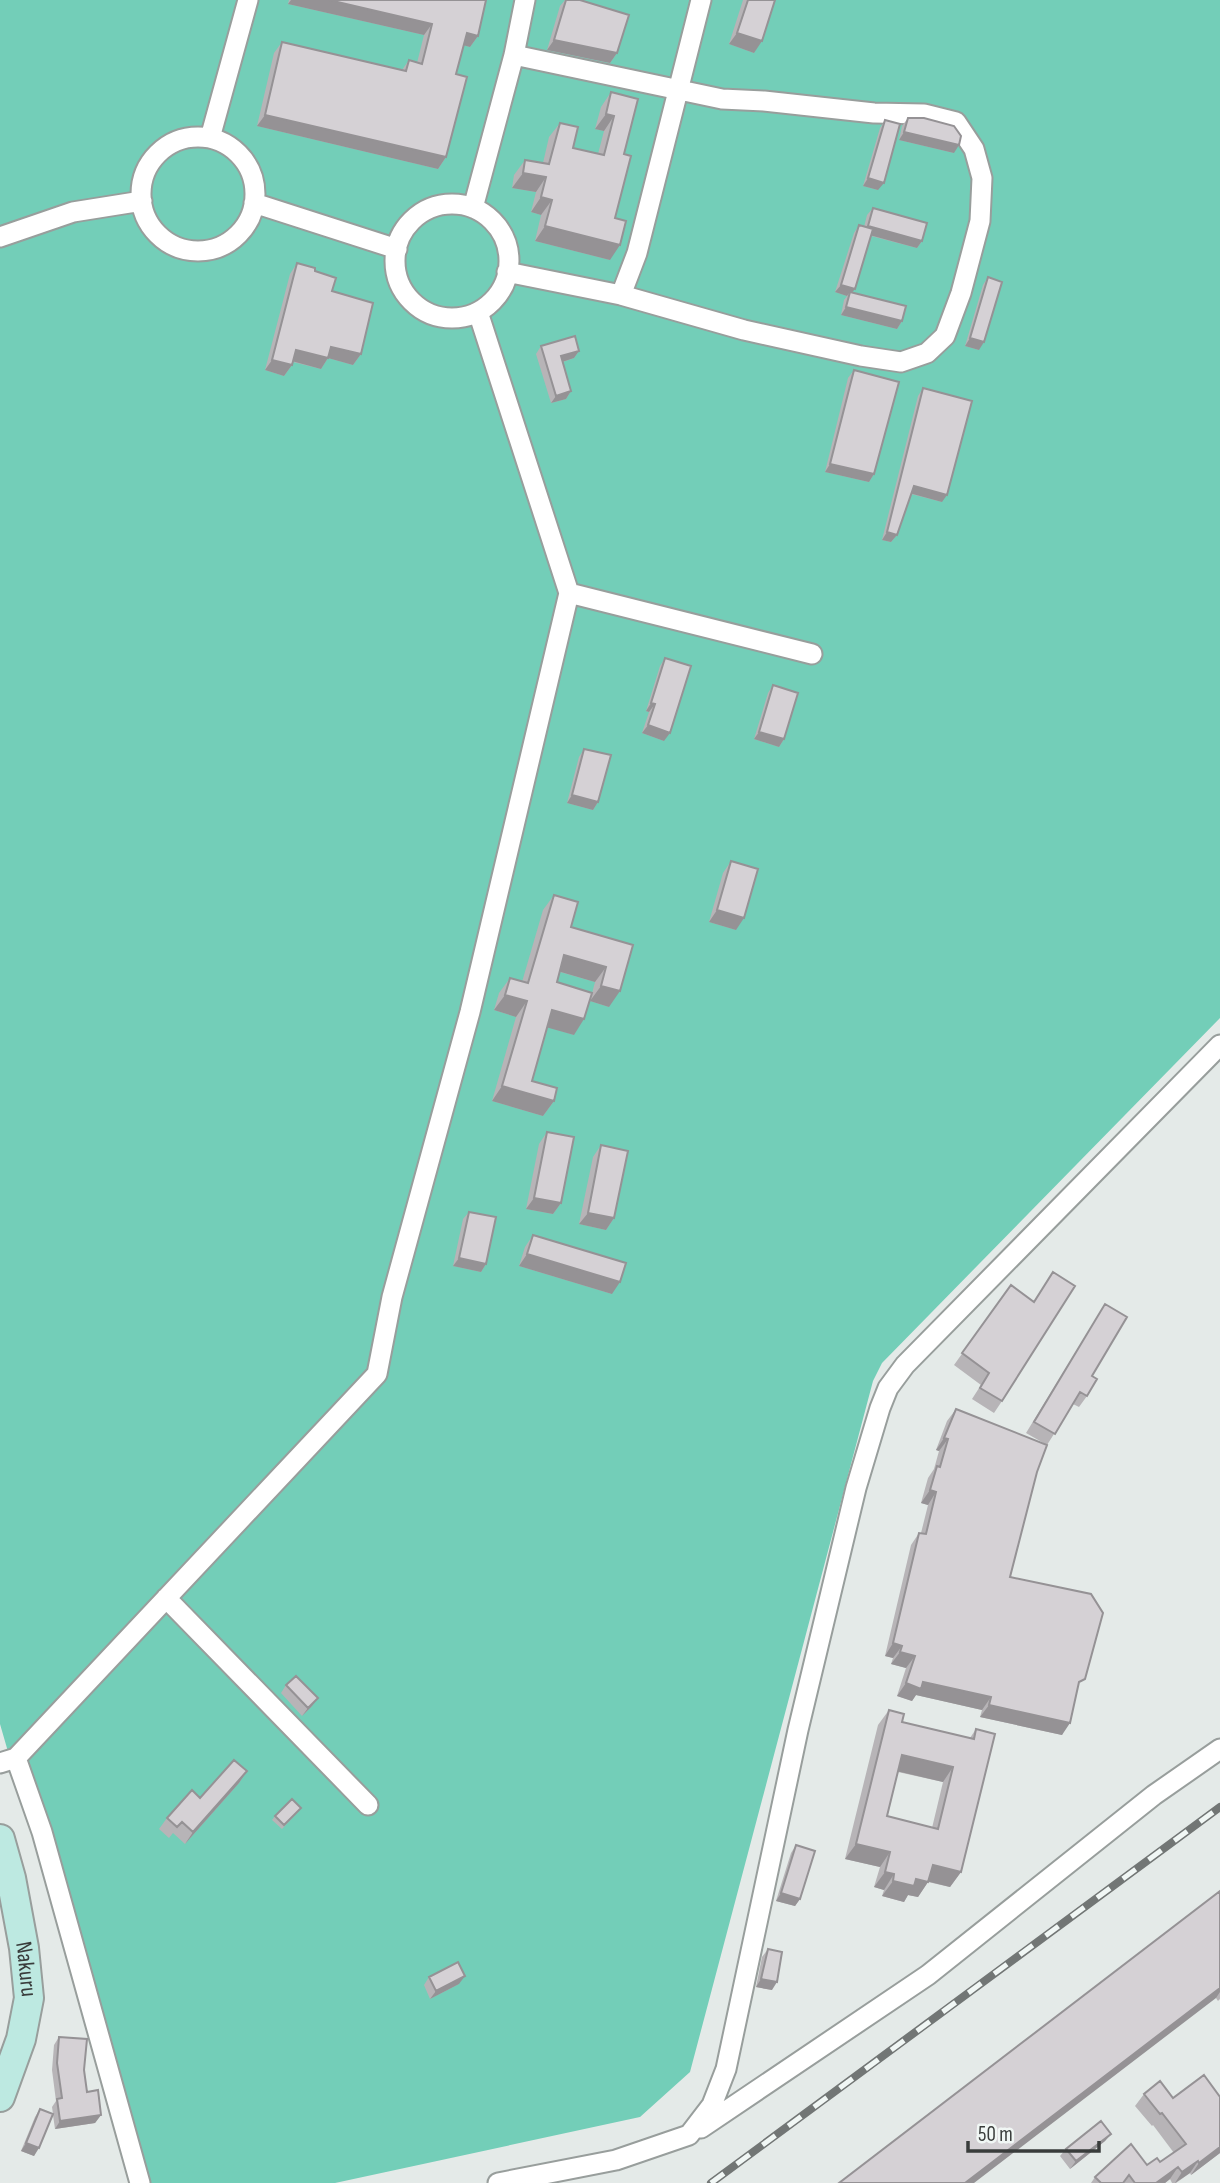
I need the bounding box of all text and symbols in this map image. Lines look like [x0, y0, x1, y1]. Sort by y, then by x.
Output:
street label: Nakuru [9, 1939, 43, 1998]
scale bar [968, 2110, 1099, 2154]
text: 50 m [978, 2122, 1013, 2147]

